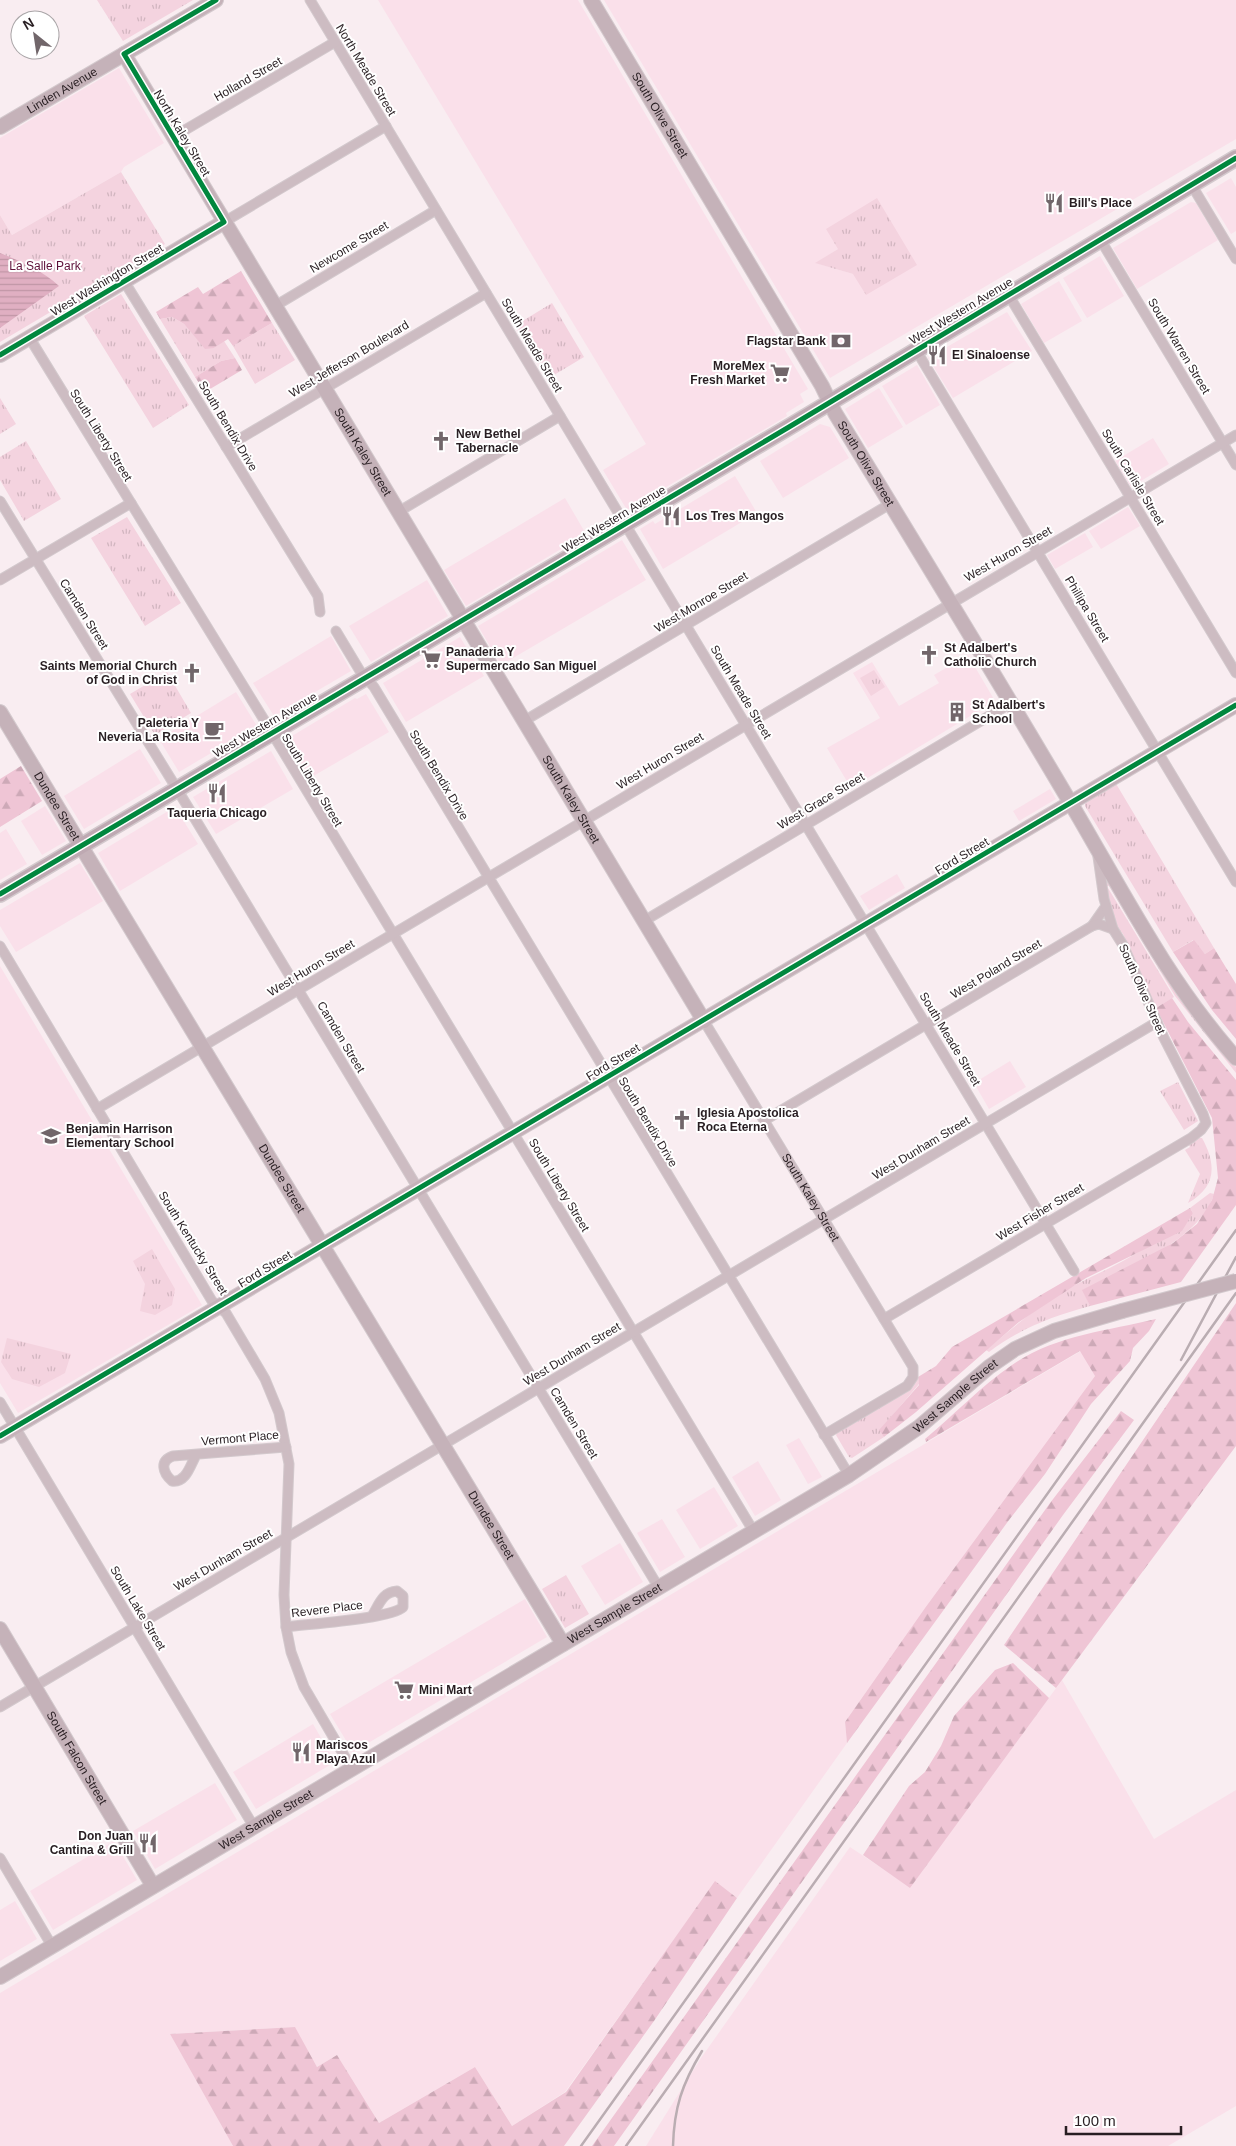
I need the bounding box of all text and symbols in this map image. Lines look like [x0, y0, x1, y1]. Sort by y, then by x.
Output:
north arrow [10, 10, 60, 60]
text: N [20, 14, 37, 33]
street label: North Meade Street [333, 22, 399, 119]
street label: Holland Street [212, 54, 285, 104]
street label: Linden Avenue [24, 64, 100, 117]
street label: South Olive Street [629, 70, 691, 161]
street label: North Kaley Street [151, 87, 214, 179]
restaurant icon: Bill's Place [1043, 192, 1065, 214]
place label: Bill's Place [1069, 196, 1132, 210]
street label: Newcome Street [307, 218, 391, 276]
street label: West Washington Street [48, 241, 166, 319]
park label: La Salle Park [9, 259, 82, 273]
street label: West Western Avenue [907, 274, 1015, 347]
street label: South Meade Street [499, 296, 566, 395]
street label: South Warren Street [1145, 296, 1213, 397]
street label: West Jefferson Boulevard [287, 318, 411, 400]
bank icon: Flagstar Bank [830, 330, 852, 352]
place label: Flagstar Bank [747, 334, 826, 348]
restaurant icon: El Sinaloense [926, 344, 948, 366]
place label: El Sinaloense [952, 348, 1030, 362]
place label: MoreMex Fresh Market [690, 359, 765, 387]
supermarket icon: MoreMex Fresh Market [769, 362, 791, 384]
street label: South Bendix Drive [196, 378, 261, 474]
street label: South Liberty Street [67, 386, 135, 484]
street label: South Kaley Street [331, 405, 395, 499]
street label: South Olive Street [834, 418, 898, 509]
street label: South Carlisle Street [1099, 426, 1168, 528]
place label: New Bethel Tabernacle [456, 427, 521, 455]
church icon: New Bethel Tabernacle [430, 430, 452, 452]
street label: West Western Avenue [560, 482, 668, 555]
restaurant icon: Los Tres Mangos [660, 505, 682, 527]
place label: Los Tres Mangos [686, 509, 784, 523]
street label: West Huron Street [962, 523, 1055, 585]
street label: West Monroe Street [652, 568, 751, 635]
street label: Phillipa Street [1062, 574, 1112, 645]
street label: Camden Street [57, 576, 112, 652]
place label: St Adalbert's Catholic Church [944, 641, 1037, 669]
street label: South Meade Street [708, 643, 775, 742]
church icon: St Adalbert's Catholic Church [918, 644, 940, 666]
place label: Panaderia Y Supermercado San Miguel [446, 645, 597, 673]
supermarket icon: Panaderia Y Supermercado San Miguel [420, 648, 442, 670]
place label: Saints Memorial Church of God in Christ [40, 659, 177, 687]
church icon: Saints Memorial Church of God in Christ [181, 662, 203, 684]
street label: West Western Avenue [210, 689, 320, 761]
place label: St Adalbert's School [972, 698, 1045, 726]
building icon: St Adalbert's School [946, 701, 968, 723]
place label: Paleteria Y Neveria La Rosita [98, 716, 199, 744]
cafe icon: Paleteria Y Neveria La Rosita [203, 719, 225, 741]
street label: South Bendix Drive [407, 727, 472, 823]
street label: West Huron Street [614, 729, 706, 792]
street label: South Liberty Street [279, 731, 346, 830]
street label: South Kaley Street [539, 753, 603, 846]
street label: Dundee Street [31, 769, 83, 844]
street label: West Grace Street [775, 769, 867, 832]
restaurant icon: Taqueria Chicago [206, 782, 228, 804]
place label: Taqueria Chicago [167, 806, 267, 820]
street label: Ford Street [933, 834, 992, 877]
street label: West Huron Street [265, 936, 357, 999]
street label: West Poland Street [948, 936, 1044, 1002]
street label: South Olive Street [1116, 942, 1168, 1037]
street label: South Meade Street [917, 990, 984, 1089]
street label: Camden Street [314, 999, 368, 1076]
street label: Ford Street [584, 1040, 643, 1083]
street label: South Bendix Drive [616, 1074, 681, 1170]
place label: Iglesia Apostolica Roca Eterna [697, 1106, 799, 1134]
church icon: Iglesia Apostolica Roca Eterna [671, 1109, 693, 1131]
street label: West Dunham Street [870, 1113, 973, 1183]
place label: Benjamin Harrison Elementary School [66, 1122, 174, 1150]
school or university icon: Benjamin Harrison Elementary School [40, 1125, 62, 1147]
street label: South Liberty Street [526, 1136, 593, 1235]
street label: Dundee Street [256, 1142, 308, 1216]
street label: South Kaley Street [779, 1151, 843, 1244]
street label: West Fisher Street [994, 1180, 1087, 1244]
street label: South Kentucky Street [155, 1189, 231, 1298]
street label: Ford Street [236, 1247, 295, 1290]
street label: West Dunham Street [521, 1319, 624, 1389]
street label: West Sample Street [910, 1356, 1001, 1436]
street label: Camden Street [547, 1385, 601, 1462]
street label: Vermont Place [201, 1428, 280, 1448]
street label: Dundee Street [465, 1488, 518, 1563]
street label: West Dunham Street [171, 1526, 275, 1594]
street label: South Lake Street [107, 1563, 169, 1653]
street label: West Sample Street [565, 1580, 665, 1647]
street label: Revere Place [290, 1598, 364, 1620]
supermarket icon: Mini Mart [393, 1679, 415, 1701]
place label: Mini Mart [419, 1683, 472, 1697]
street label: South Falcon Street [44, 1709, 110, 1808]
place label: Mariscos Playa Azul [316, 1738, 376, 1766]
restaurant icon: Mariscos Playa Azul [290, 1741, 312, 1763]
street label: West Sample Street [217, 1786, 316, 1853]
place label: Don Juan Cantina & Grill [50, 1829, 133, 1857]
restaurant icon: Don Juan Cantina & Grill [137, 1832, 159, 1854]
scale bar [1066, 2104, 1181, 2136]
text: 100 m [1074, 2112, 1116, 2129]

